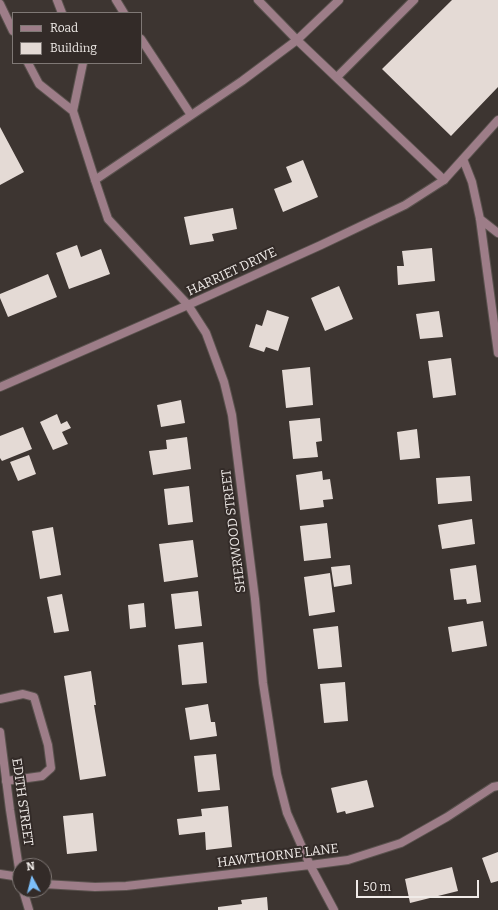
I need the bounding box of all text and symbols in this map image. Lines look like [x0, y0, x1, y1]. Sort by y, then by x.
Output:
legend [12, 12, 142, 64]
text: Road [50, 21, 78, 35]
text: Building [50, 41, 97, 55]
street label: HARRIET DRIVE [185, 244, 279, 300]
street label: SHERWOOD STREET [219, 468, 249, 594]
street label: EDITH STREET [8, 757, 36, 847]
street label: HAWTHORNE LANE [216, 841, 340, 871]
north arrow [12, 858, 52, 898]
text: N [26, 860, 36, 874]
scale bar [358, 872, 481, 898]
text: 50 m [363, 880, 391, 894]

